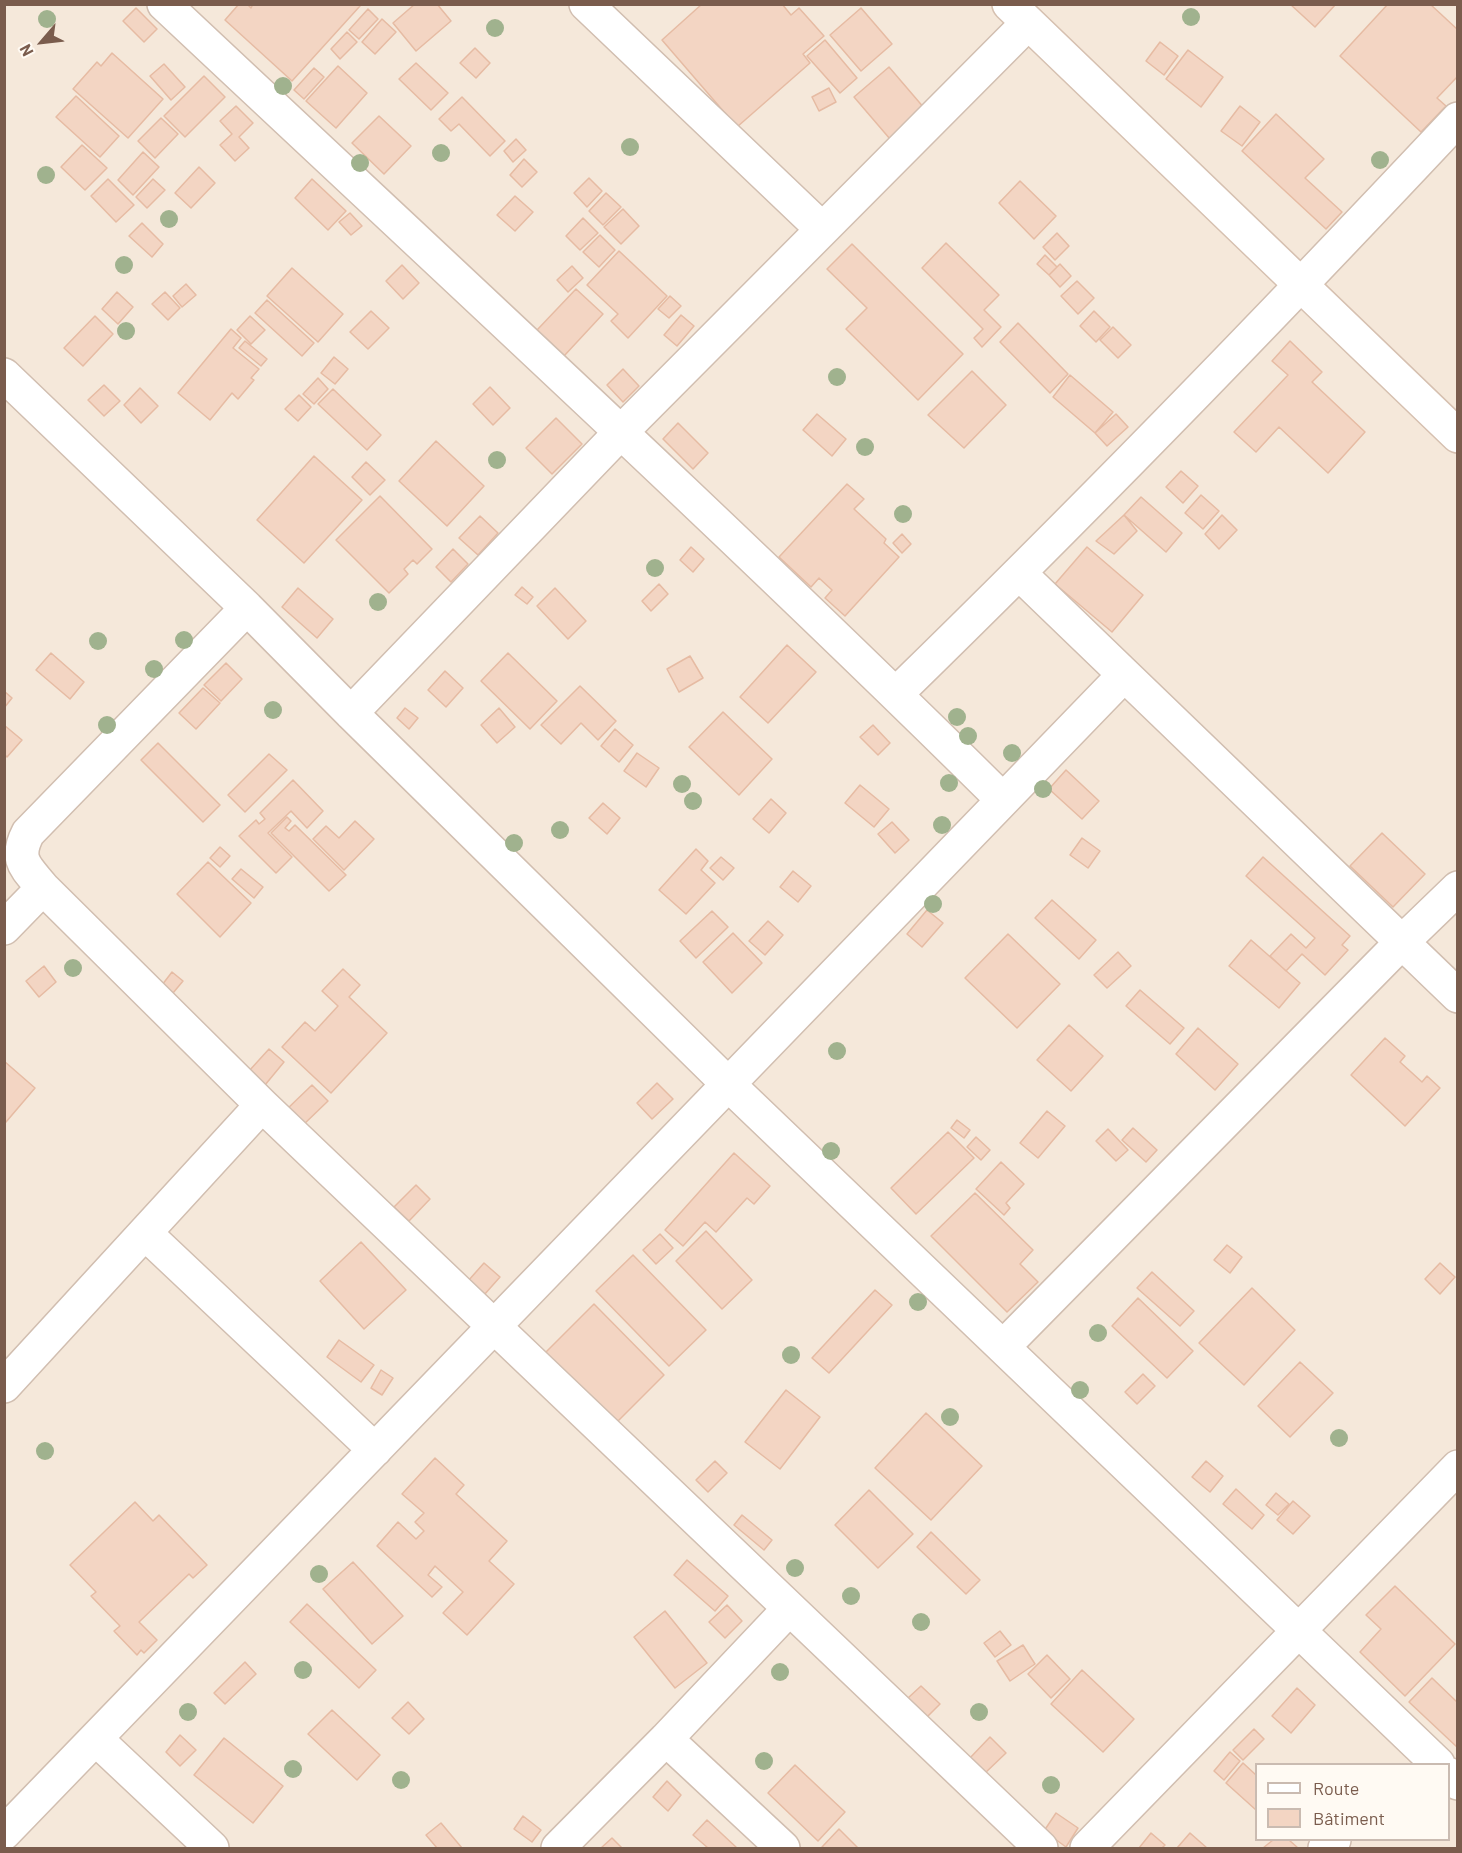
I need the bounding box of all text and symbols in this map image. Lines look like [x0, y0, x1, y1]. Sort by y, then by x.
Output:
north arrow [12, 12, 72, 72]
text: N [15, 42, 37, 60]
legend [1255, 1763, 1450, 1841]
text: Route [1313, 1777, 1359, 1799]
text: Bâtiment [1313, 1807, 1385, 1829]

